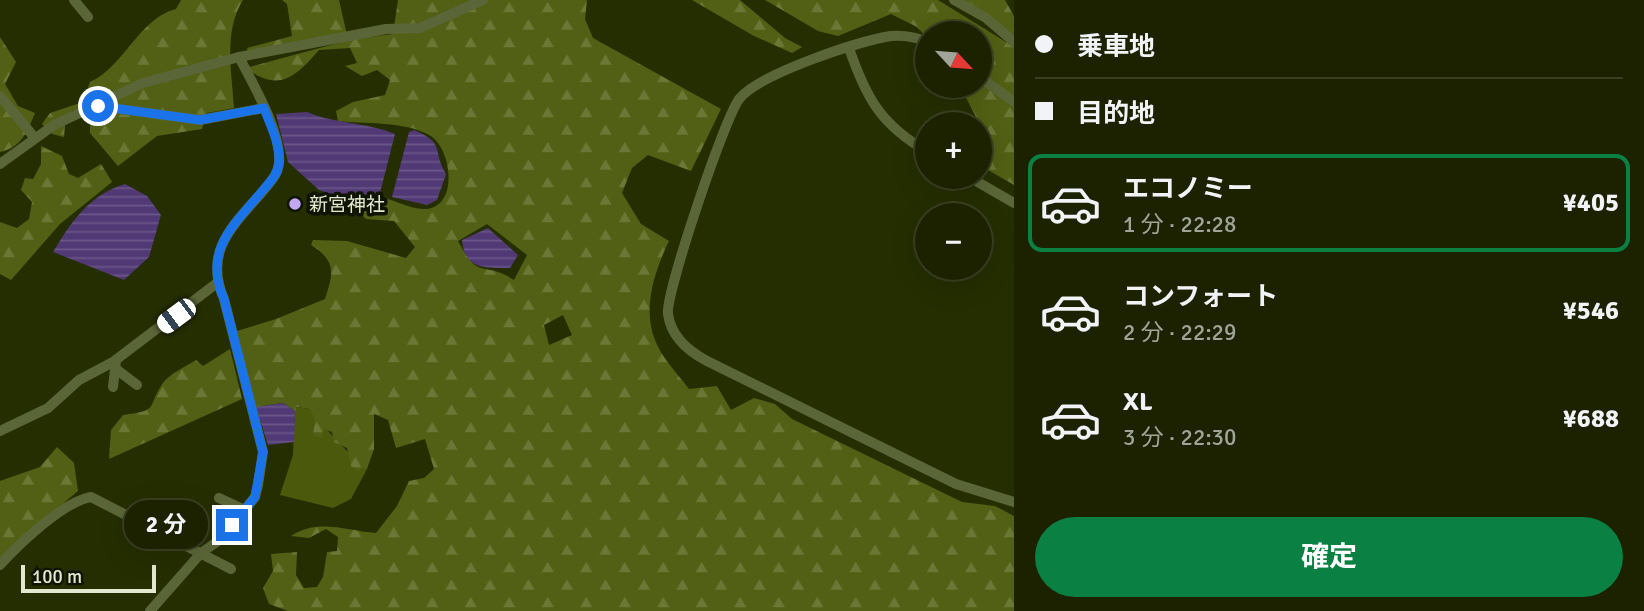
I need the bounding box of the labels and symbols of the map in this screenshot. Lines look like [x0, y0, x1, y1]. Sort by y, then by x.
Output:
north arrow [915, 21, 992, 98]
route start [82, 90, 114, 122]
place label: 新宮神社 [309, 193, 385, 217]
marker: 新宮神社 [287, 196, 303, 212]
car [153, 295, 200, 337]
callout: 2 分 [124, 500, 208, 550]
route end [216, 509, 248, 541]
scale bar [21, 562, 156, 594]

